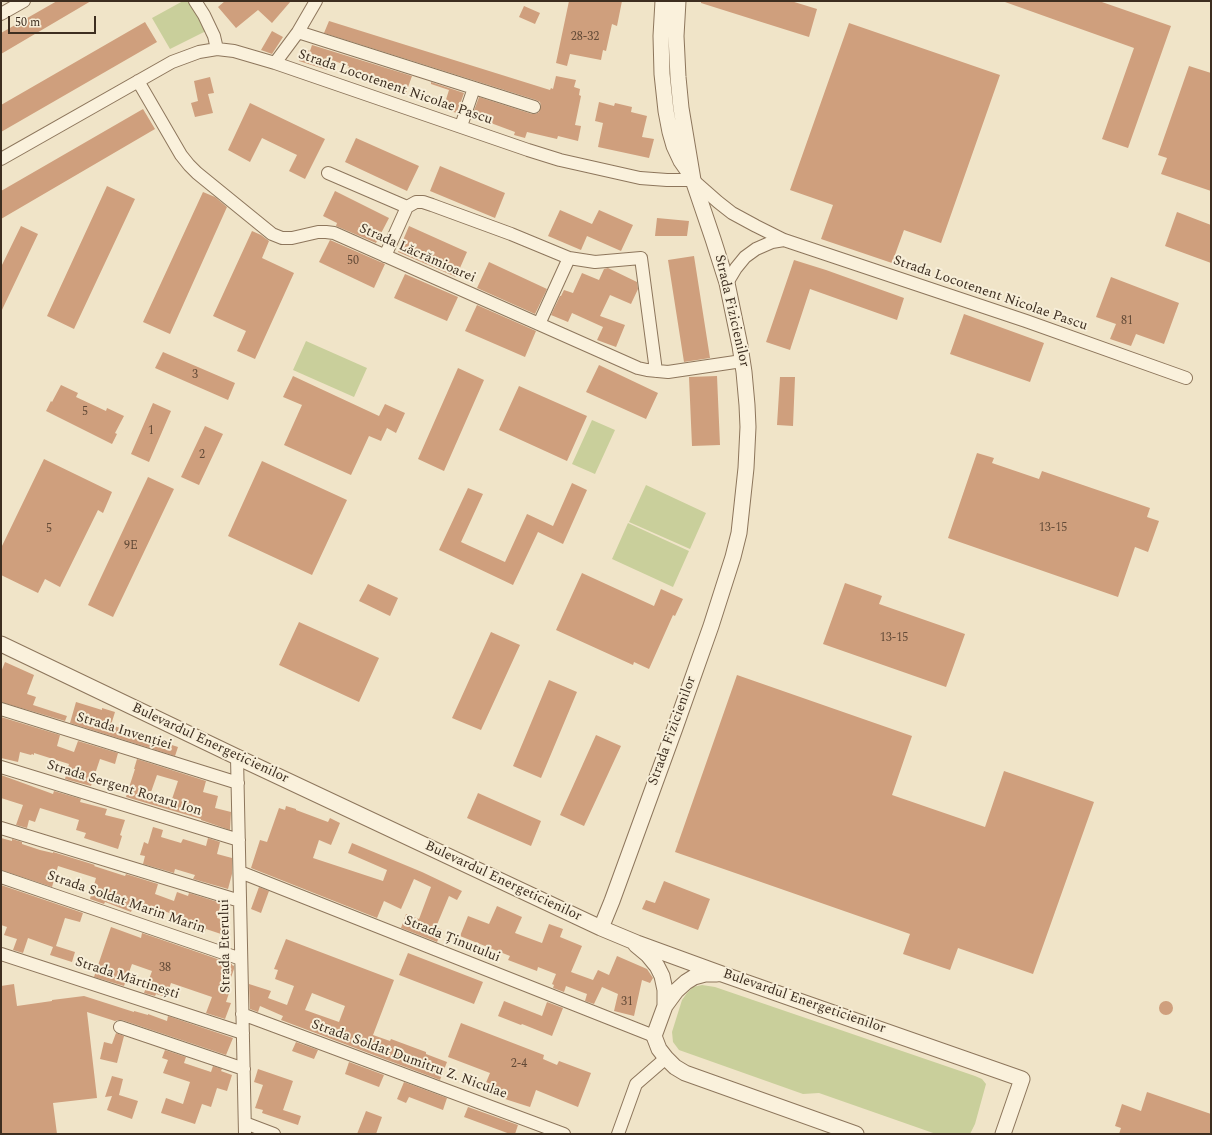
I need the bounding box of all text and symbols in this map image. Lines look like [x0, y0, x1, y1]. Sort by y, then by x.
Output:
scale bar [10, 8, 98, 34]
text: 50 m [15, 13, 40, 32]
house number: 28-32 [571, 31, 599, 45]
street label: Strada Locotenent Nicolae Pascu [296, 47, 494, 129]
street label: Strada Lăcrămioarei [356, 221, 478, 287]
street label: Strada Fizicienilor [710, 253, 752, 369]
street label: Strada Locotenent Nicolae Pascu [891, 253, 1089, 335]
house number: 50 [347, 255, 359, 269]
house number: 81 [1121, 315, 1133, 329]
house number: 3 [192, 369, 198, 383]
house number: 5 [82, 406, 88, 420]
house number: 1 [148, 425, 154, 439]
house number: 2 [199, 449, 205, 463]
house number: 13-15 [1039, 522, 1067, 536]
house number: 5 [46, 523, 52, 537]
house number: 9E [124, 540, 138, 554]
house number: 13-15 [880, 632, 908, 646]
street label: Strada Fizicienilor [645, 674, 701, 788]
street label: Bulevardul Energeticienilor [129, 700, 291, 788]
street label: Strada Invenției [74, 709, 174, 755]
street label: Strada Sergent Rotaru Ion [45, 757, 203, 821]
street label: Bulevardul Energeticienilor [422, 838, 584, 926]
street label: Strada Soldat Marin Marin [45, 868, 207, 938]
street label: Strada Eterului [217, 899, 235, 993]
street label: Strada Ținutului [401, 913, 503, 967]
street label: Strada Mărtinești [73, 954, 181, 1004]
house number: 38 [159, 962, 171, 976]
street label: Bulevardul Energeticienilor [720, 966, 888, 1038]
house number: 31 [621, 996, 633, 1010]
street label: Strada Soldat Dumitru Z. Niculae [309, 1017, 509, 1103]
house number: 2-4 [511, 1058, 527, 1072]

